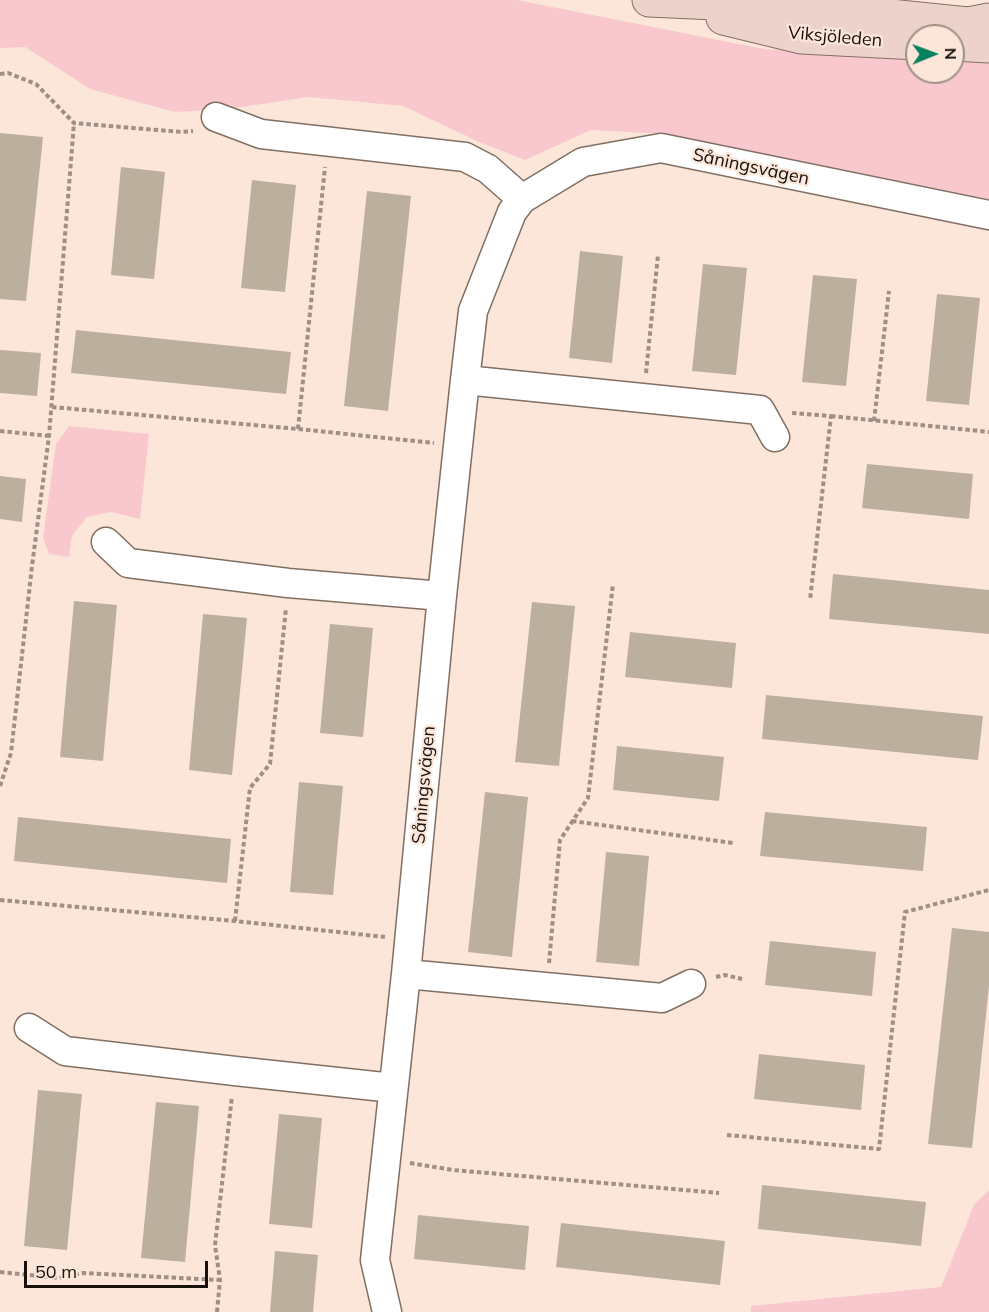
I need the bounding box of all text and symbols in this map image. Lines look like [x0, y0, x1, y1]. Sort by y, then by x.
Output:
street label: Viksjöleden [787, 22, 883, 52]
north arrow [905, 24, 965, 84]
text: N [941, 48, 961, 60]
street label: Såningsvägen [691, 144, 811, 190]
street label: Såningsvägen [408, 725, 440, 845]
scale bar [27, 1249, 212, 1287]
text: 50 m [35, 1260, 77, 1283]

